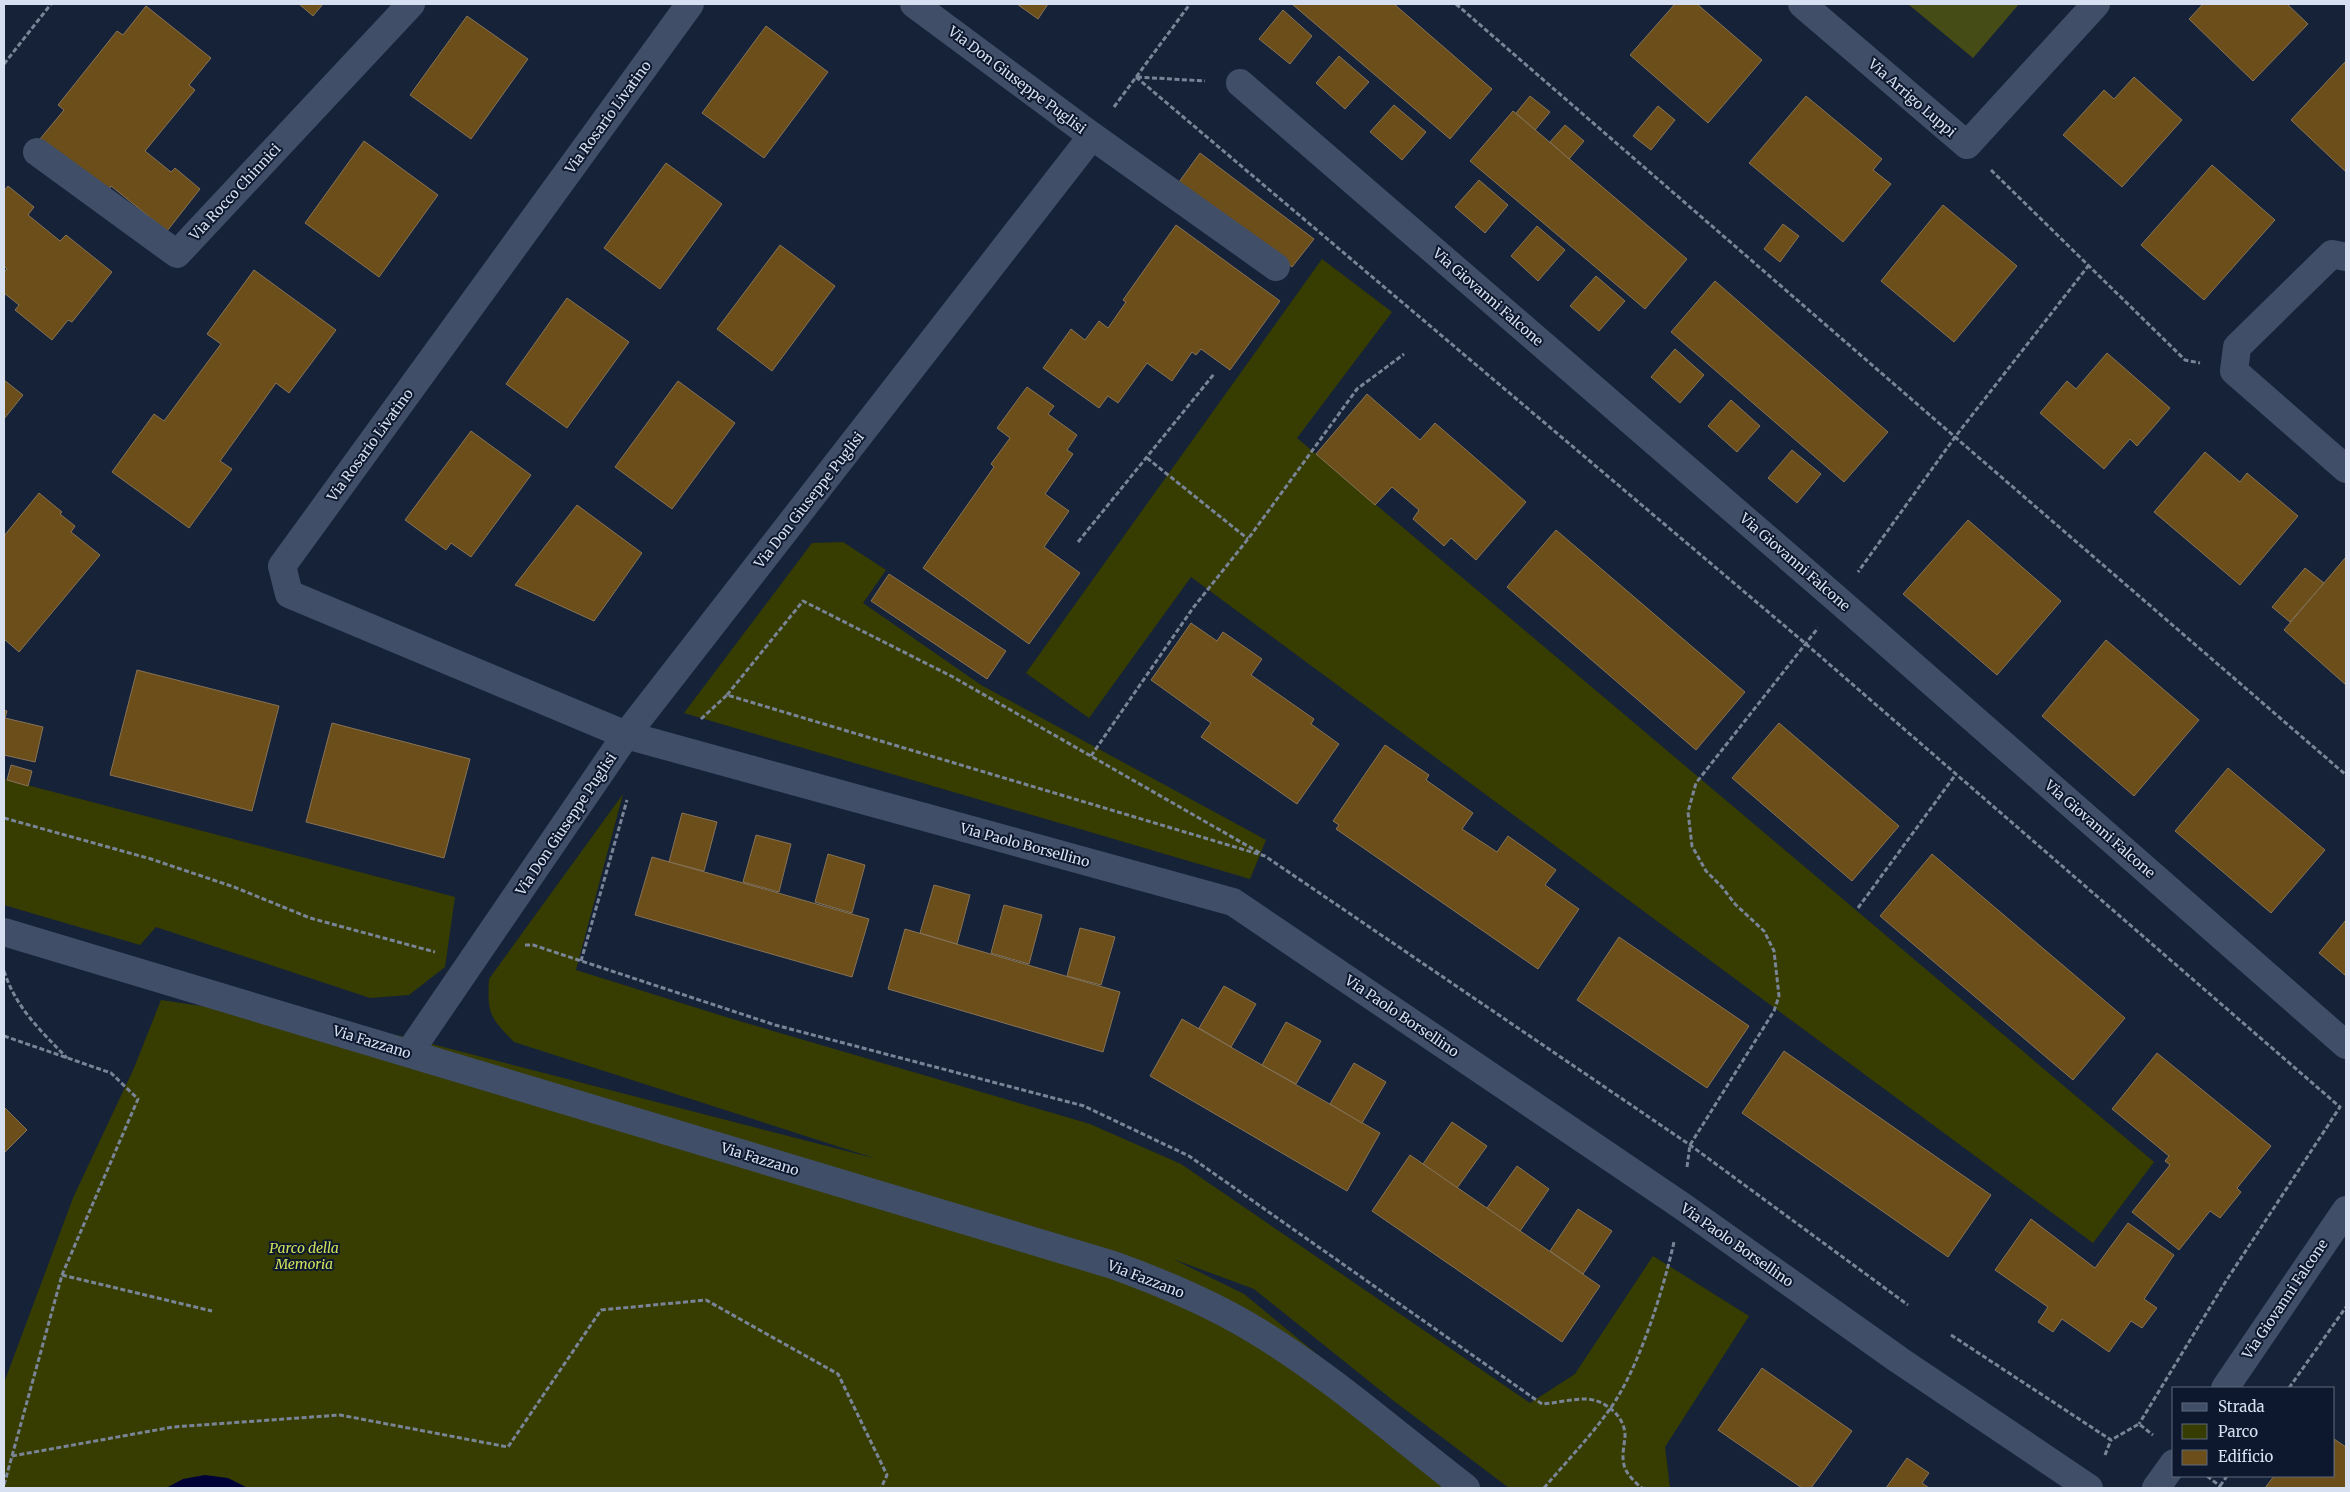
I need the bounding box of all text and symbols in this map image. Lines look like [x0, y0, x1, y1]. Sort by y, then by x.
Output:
street label: Via Don Giuseppe Puglisi [944, 22, 1090, 138]
street label: Via Arrigo Luppi [1864, 54, 1960, 141]
street label: Via Rosario Livatino [560, 57, 655, 178]
street label: Via Rocco Chinnici [185, 140, 285, 245]
street label: Via Giovanni Falcone [1428, 243, 1547, 350]
street label: Via Rosario Livatino [322, 385, 417, 506]
street label: Via Don Giuseppe Puglisi [750, 428, 868, 572]
street label: Via Giovanni Falcone [1735, 508, 1854, 615]
street label: Via Don Giuseppe Puglisi [511, 749, 621, 899]
street label: Via Giovanni Falcone [2040, 775, 2159, 882]
street label: Via Paolo Borsellino [957, 819, 1092, 871]
street label: Via Paolo Borsellino [1341, 971, 1462, 1061]
street label: Via Fazzano [330, 1021, 413, 1062]
street label: Via Fazzano [718, 1138, 801, 1179]
street label: Via Paolo Borsellino [1676, 1199, 1797, 1291]
street label: Via Giovanni Falcone [2238, 1236, 2332, 1363]
park label: Parco della Memoria [269, 1239, 339, 1273]
street label: Via Fazzano [1104, 1256, 1187, 1302]
legend [2172, 1387, 2335, 1477]
text: Strada [2218, 1397, 2265, 1416]
text: Parco [2218, 1422, 2258, 1441]
text: Edificio [2218, 1447, 2274, 1466]

